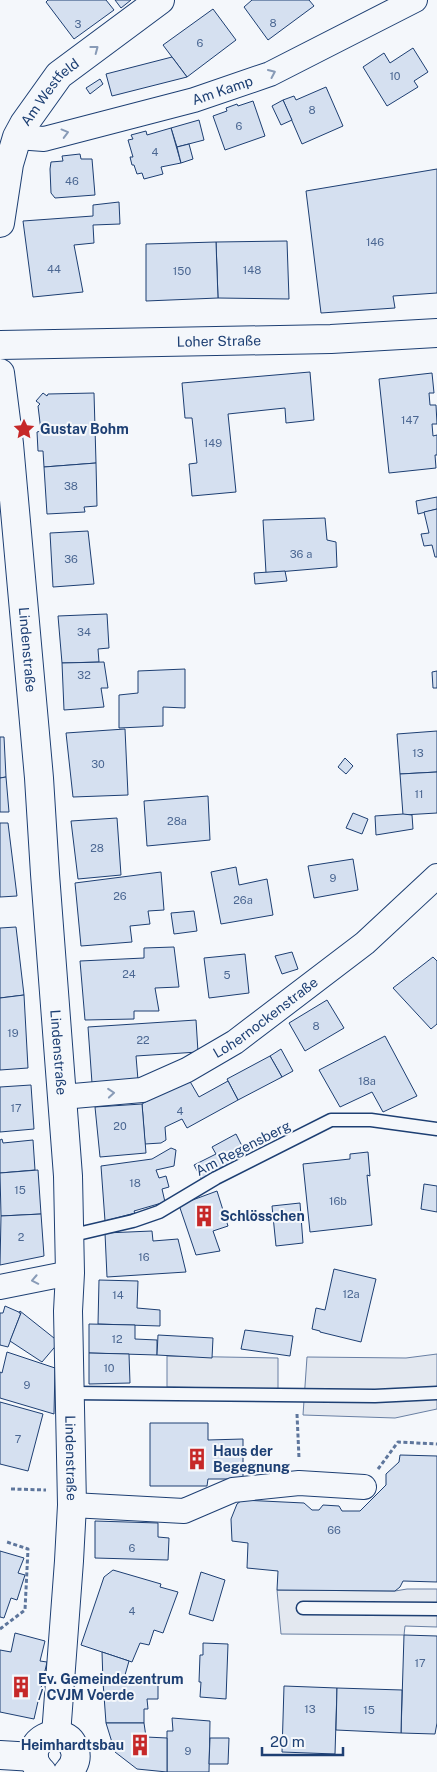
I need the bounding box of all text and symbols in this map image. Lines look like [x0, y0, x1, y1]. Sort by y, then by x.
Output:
house number: 8 [269, 17, 277, 29]
house number: 3 [75, 18, 82, 30]
house number: 6 [197, 37, 204, 49]
one-way arrow [89, 46, 98, 55]
street label: Am Westfeld [17, 55, 82, 129]
one-way arrow [267, 68, 276, 79]
house number: 10 [389, 70, 401, 82]
street label: Am Kamp [190, 73, 255, 108]
house number: 8 [308, 104, 316, 116]
house number: 6 [236, 120, 243, 132]
one-way arrow [61, 128, 70, 139]
house number: 4 [152, 146, 159, 158]
house number: 46 [65, 175, 79, 187]
house number: 146 [366, 236, 384, 248]
house number: 44 [47, 263, 61, 275]
house number: 148 [243, 264, 261, 276]
house number: 150 [173, 265, 191, 277]
street label: Loher Straße [177, 332, 261, 350]
house number: 147 [401, 414, 419, 426]
place icon: Gustav Bohm [11, 416, 37, 442]
place label: Gustav Bohm [40, 421, 129, 437]
house number: 149 [204, 437, 222, 449]
house number: 38 [64, 480, 78, 492]
house number: 36 a [290, 548, 312, 560]
house number: 36 [64, 553, 78, 565]
street label: Lindenstraße [16, 606, 39, 693]
house number: 34 [77, 626, 91, 638]
house number: 32 [77, 669, 91, 681]
house number: 13 [412, 747, 424, 759]
house number: 30 [91, 758, 105, 770]
house number: 11 [415, 788, 423, 800]
house number: 28a [167, 815, 187, 827]
house number: 28 [90, 842, 104, 854]
house number: 9 [330, 872, 337, 884]
house number: 26 [113, 890, 127, 902]
house number: 26a [233, 894, 253, 906]
house number: 24 [122, 968, 136, 980]
house number: 5 [223, 969, 231, 981]
street label: Lohernockenstraße [210, 974, 321, 1061]
street label: Lindenstraße [47, 1009, 70, 1096]
house number: 8 [312, 1020, 320, 1032]
house number: 19 [7, 1027, 19, 1039]
house number: 22 [136, 1034, 150, 1046]
house number: 18a [358, 1075, 376, 1087]
one-way arrow [107, 1088, 115, 1099]
house number: 17 [10, 1102, 22, 1114]
house number: 4 [177, 1105, 184, 1117]
street label: Am Regensberg [193, 1117, 293, 1179]
house number: 20 [113, 1120, 127, 1132]
house number: 18 [129, 1177, 141, 1189]
house number: 15 [14, 1184, 26, 1196]
house number: 16b [329, 1195, 347, 1207]
building icon: Schlösschen [191, 1203, 217, 1229]
place label: Schlösschen [220, 1208, 305, 1224]
house number: 2 [18, 1231, 25, 1243]
house number: 16 [138, 1251, 150, 1263]
one-way arrow [31, 1274, 39, 1284]
house number: 12a [342, 1288, 360, 1300]
house number: 14 [112, 1289, 124, 1301]
house number: 12 [111, 1333, 123, 1345]
house number: 10 [103, 1362, 115, 1374]
house number: 9 [24, 1379, 31, 1391]
street label: Lindenstraße [62, 1415, 80, 1501]
house number: 7 [15, 1433, 22, 1445]
place label: Haus der Begegnung [213, 1443, 290, 1475]
building icon: Haus der Begegnung [184, 1446, 210, 1472]
house number: 66 [327, 1524, 341, 1536]
house number: 6 [129, 1542, 136, 1554]
house number: 4 [129, 1605, 136, 1617]
house number: 17 [414, 1657, 426, 1669]
place label: Ev. Gemeindezentrum / CVJM Voerde [38, 1671, 183, 1703]
building icon: Ev. Gemeindezentrum / CVJM Voerde [8, 1674, 34, 1700]
house number: 13 [304, 1703, 316, 1715]
house number: 15 [363, 1704, 375, 1716]
scale bar [262, 1724, 343, 1756]
building icon: Heimhardtsbau [127, 1732, 153, 1758]
text: 20 m [270, 1733, 305, 1750]
place label: Heimhardtsbau [21, 1737, 124, 1753]
house number: 9 [185, 1745, 192, 1757]

